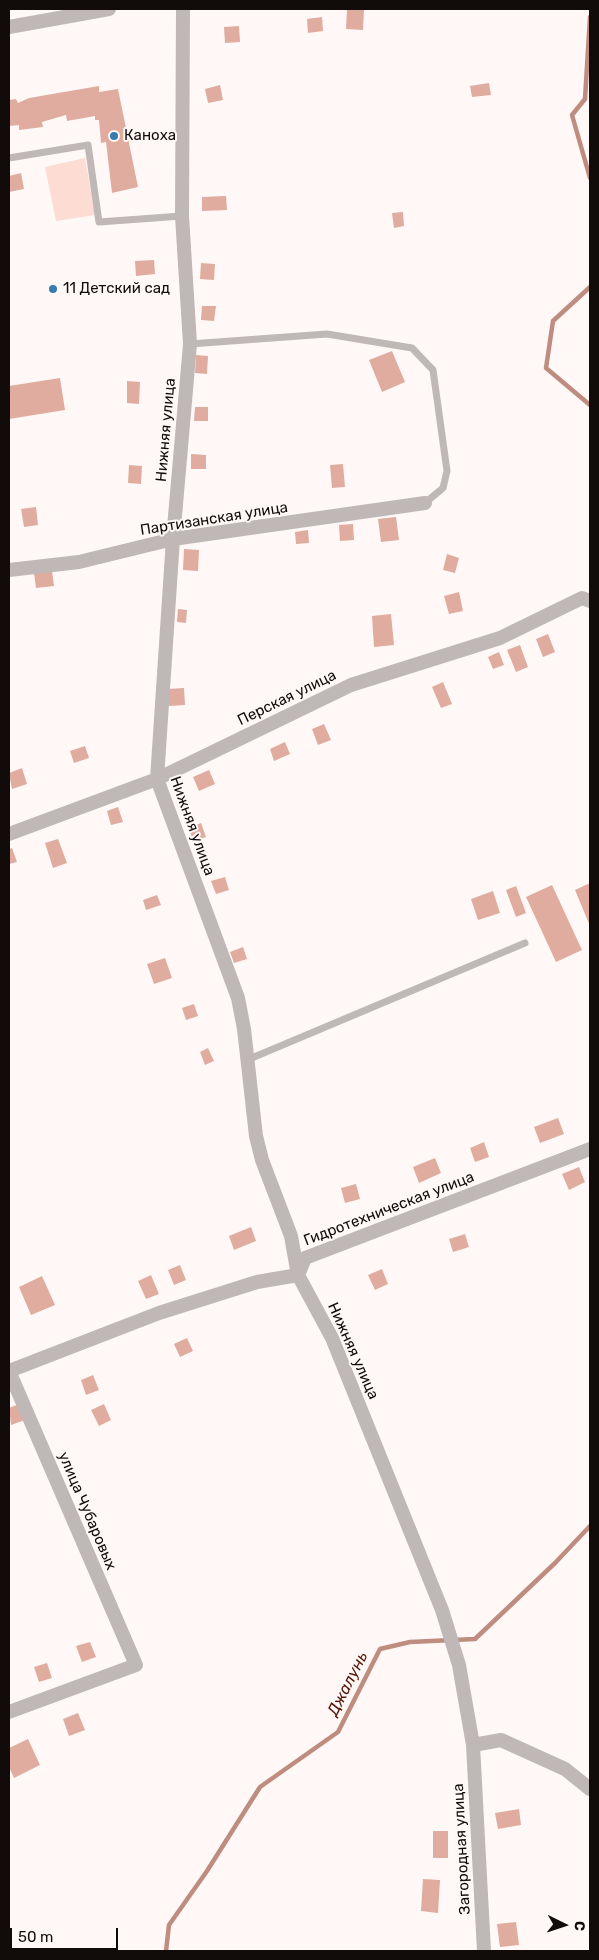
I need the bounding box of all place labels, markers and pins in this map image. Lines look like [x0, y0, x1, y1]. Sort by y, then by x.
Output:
place label: Каноха [124, 127, 176, 145]
marker: Каноха [108, 130, 120, 142]
place label: 11 Детский сад [63, 280, 170, 298]
marker: 11 Детский сад [47, 283, 59, 295]

